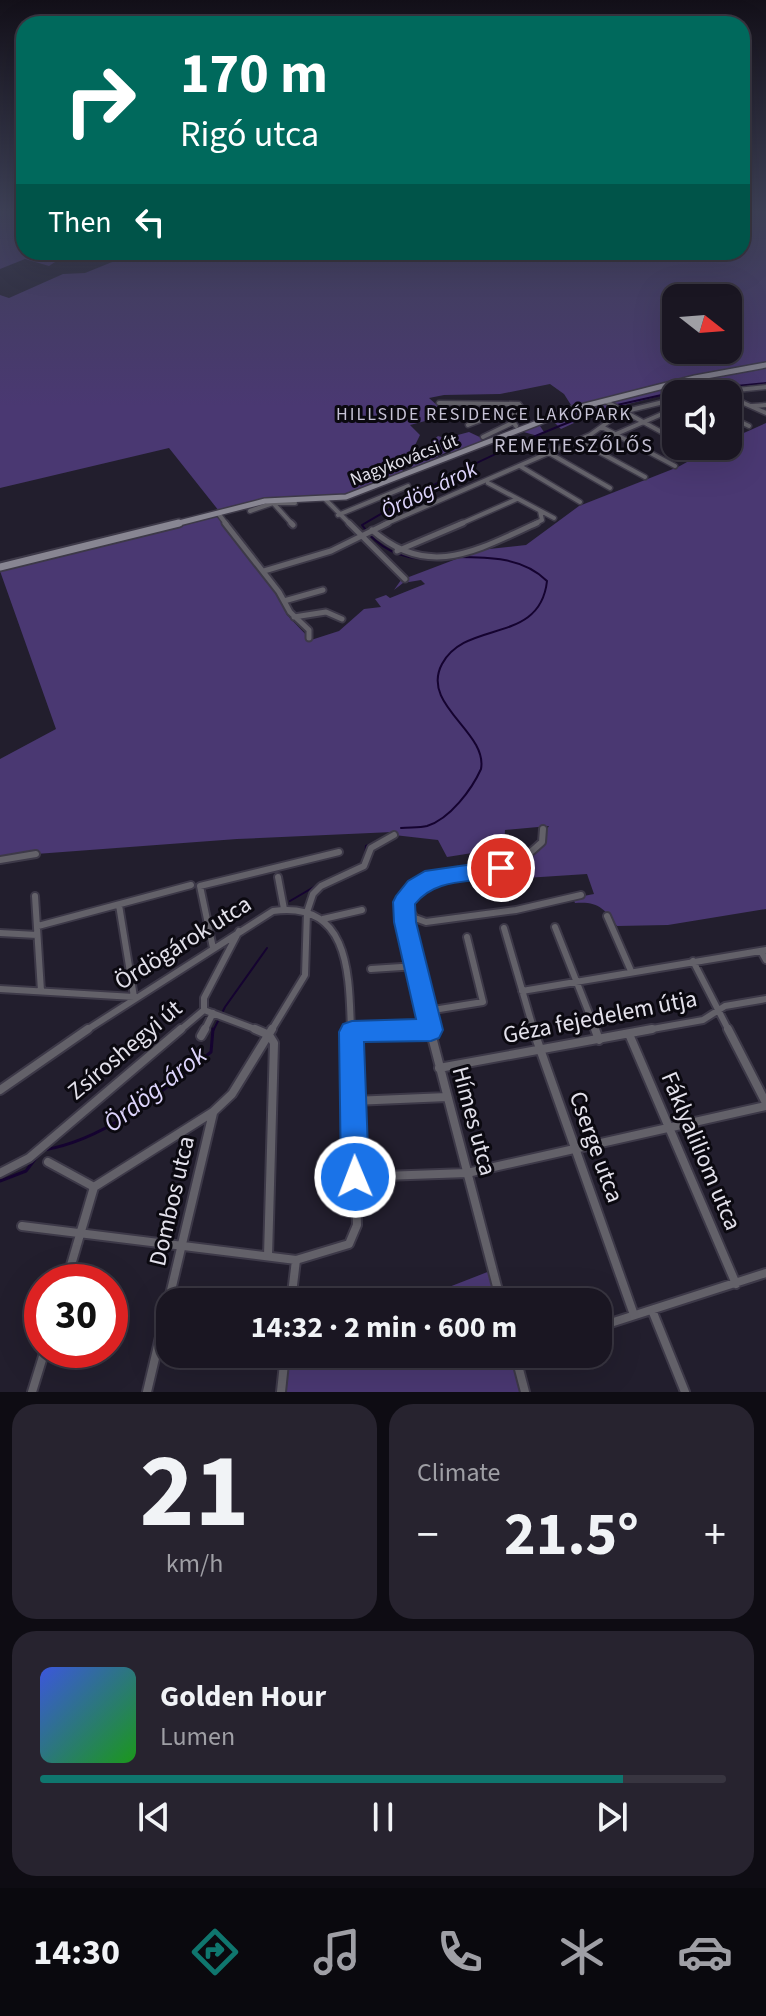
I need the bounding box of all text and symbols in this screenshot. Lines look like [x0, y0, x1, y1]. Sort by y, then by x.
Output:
text: 170 m [180, 35, 328, 114]
icon: right [48, 48, 152, 152]
text: Rigó utca [180, 109, 319, 160]
icon: left [128, 200, 172, 244]
text: Then [48, 201, 112, 244]
north arrow [662, 284, 742, 364]
map controls [662, 284, 742, 460]
button: sound [662, 380, 742, 460]
district label: HILLSIDE RESIDENCE LAKÓPARK [336, 402, 632, 427]
street label: Nagykovácsi út [347, 428, 461, 492]
district label: REMETESZŐLŐS [494, 432, 654, 460]
water label: Ördög-árok [375, 453, 483, 527]
pin [467, 834, 535, 902]
icon: arrive [479, 846, 523, 890]
street label: Ördögárok utca [108, 887, 258, 999]
street label: Géza fejedelem útja [500, 981, 700, 1053]
street label: Zsíroshegyi út [60, 992, 190, 1108]
water label: Ördög-árok [95, 1036, 215, 1141]
street label: Hímes utca [443, 1062, 505, 1180]
street label: Fáklyaliliom utca [652, 1066, 750, 1236]
street label: Cserge utca [560, 1087, 632, 1207]
street label: Dombos utca [140, 1133, 204, 1269]
position arrow [313, 1135, 397, 1219]
speed limit sign: 30 [24, 1264, 128, 1368]
text: 14:32 · 2 min · 600 m [251, 1306, 517, 1349]
text: 21 [140, 1419, 249, 1567]
text: Climate [417, 1454, 501, 1491]
text: 21.5° [504, 1493, 639, 1578]
text: − [417, 1504, 439, 1567]
text: + [704, 1504, 726, 1567]
text: km/h [166, 1545, 223, 1582]
text: Golden Hour [160, 1675, 326, 1718]
text: Lumen [160, 1718, 235, 1755]
icon: previous [132, 1795, 176, 1839]
icon: pause [361, 1795, 405, 1839]
icon: next [590, 1795, 634, 1839]
icon: directions [187, 1924, 243, 1980]
icon: music [309, 1924, 365, 1980]
icon: phone [432, 1924, 488, 1980]
icon: climate [554, 1924, 610, 1980]
icon: car [677, 1924, 733, 1980]
text: 14:30 [33, 1927, 120, 1978]

